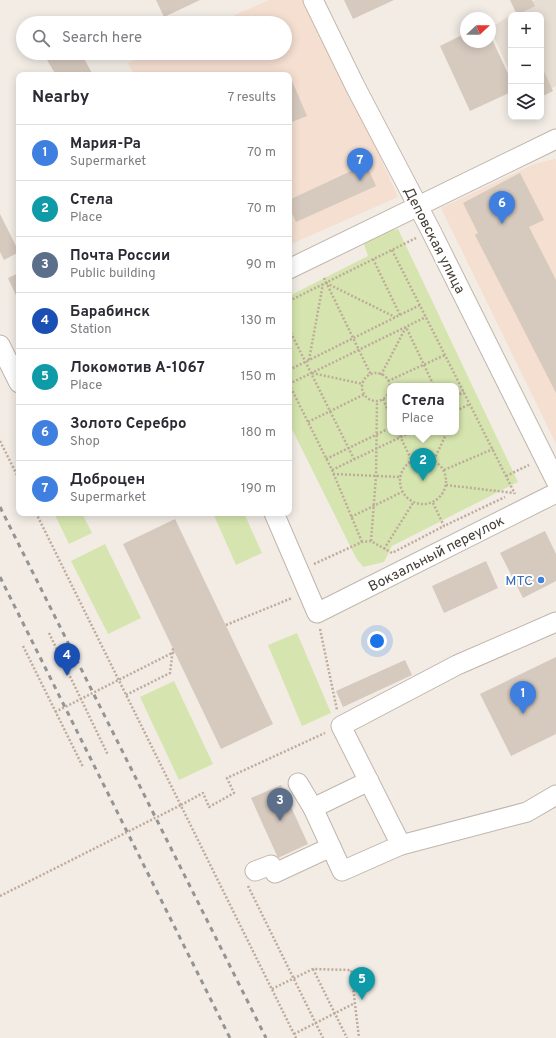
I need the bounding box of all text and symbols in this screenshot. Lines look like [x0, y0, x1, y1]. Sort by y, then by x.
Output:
north arrow [460, 12, 496, 48]
map controls [508, 12, 544, 120]
button: + [508, 12, 544, 48]
search box [16, 16, 292, 60]
icon: search [30, 27, 52, 49]
text: Search here [62, 29, 142, 48]
button: − [508, 48, 544, 84]
button: layers [508, 84, 544, 120]
text: Nearby [32, 87, 89, 109]
text: 7 results [227, 90, 276, 106]
text: Мария-Ра [70, 135, 141, 154]
text: 1 [42, 145, 48, 161]
text: 70 m [247, 145, 276, 161]
pin: 7 [347, 148, 373, 181]
text: Supermarket [70, 154, 146, 170]
street label: Деповская улица [399, 184, 468, 297]
text: Стела [70, 191, 113, 210]
pin: 6 [489, 191, 515, 224]
text: 2 [41, 201, 49, 217]
text: 70 m [247, 201, 276, 217]
text: Place [70, 210, 102, 226]
text: Почта России [70, 247, 170, 266]
text: 3 [41, 257, 49, 273]
text: 90 m [246, 257, 276, 273]
text: Public building [70, 266, 156, 282]
text: Барабинск [70, 303, 150, 322]
text: 4 [41, 313, 49, 329]
text: 130 m [241, 313, 276, 329]
text: Station [70, 322, 112, 338]
text: Локомотив А-1067 [70, 359, 205, 378]
text: 5 [41, 369, 49, 385]
text: 150 m [241, 369, 276, 385]
text: Place [70, 378, 102, 394]
popup [387, 383, 459, 435]
text: Стела [401, 392, 445, 411]
text: Place [401, 411, 434, 427]
text: Золото Серебро [70, 415, 186, 434]
text: 6 [41, 425, 49, 441]
text: 180 m [241, 425, 276, 441]
text: Shop [70, 434, 100, 450]
pin: 2 [410, 448, 436, 481]
text: Доброцен [70, 471, 145, 490]
text: 7 [42, 481, 48, 497]
text: 190 m [241, 481, 276, 497]
text: Supermarket [70, 490, 146, 506]
street label: Вокзальный переулок [366, 513, 507, 596]
place label: МТС [505, 573, 533, 590]
marker: МТС [536, 575, 546, 585]
your location [367, 631, 387, 651]
pin: 4 [54, 643, 80, 676]
pin: 1 [510, 681, 536, 714]
pin: 3 [267, 788, 293, 821]
pin: 5 [349, 967, 375, 1000]

